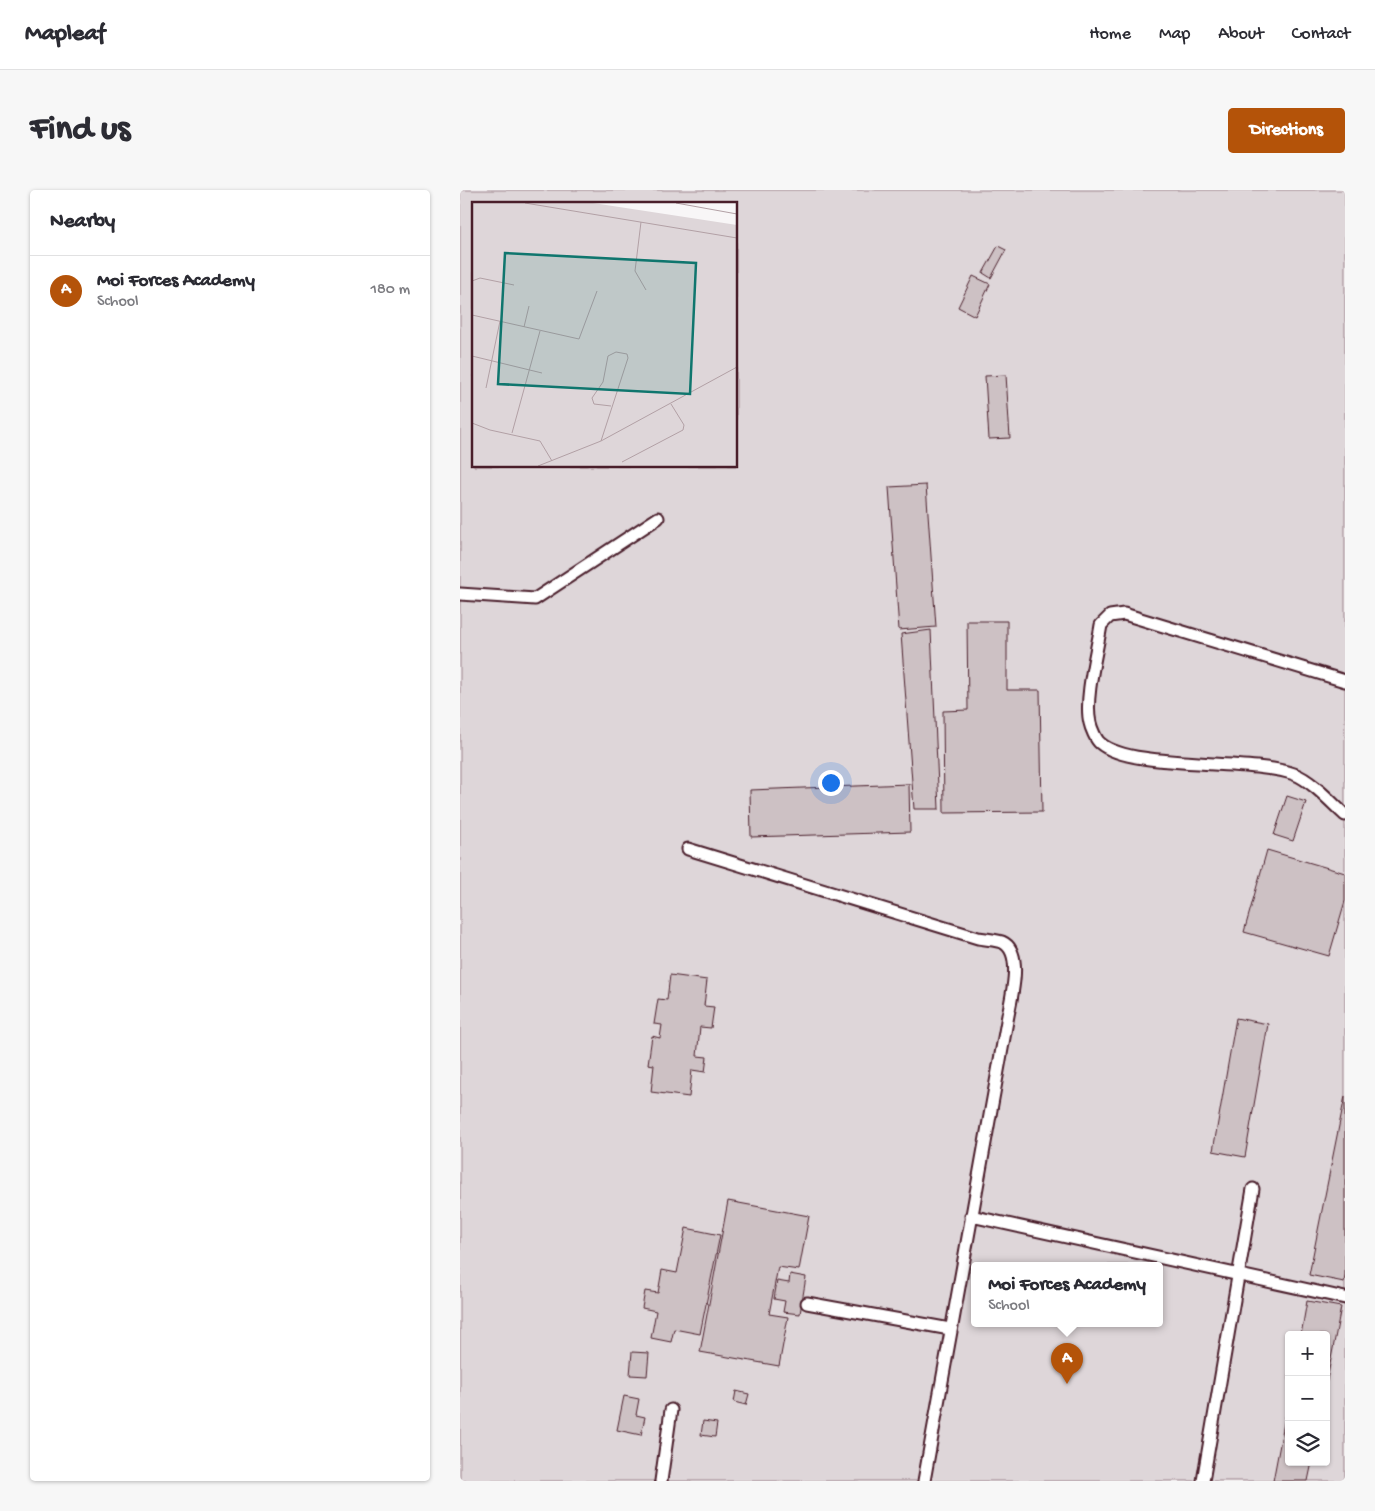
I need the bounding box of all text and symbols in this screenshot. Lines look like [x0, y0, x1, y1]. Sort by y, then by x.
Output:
text: Mapleaf [25, 20, 105, 49]
text: Home [1089, 24, 1131, 45]
text: Map [1159, 24, 1190, 45]
text: About [1218, 24, 1264, 45]
text: Contact [1292, 24, 1350, 45]
button: Directions [1228, 108, 1345, 153]
text: Find us [30, 110, 130, 151]
inset map [472, 202, 738, 468]
text: Nearby [50, 210, 115, 235]
text: Moi Forces Academy [97, 270, 255, 293]
text: A [61, 281, 71, 300]
text: 180 m [371, 281, 410, 300]
text: School [97, 293, 139, 312]
your location [818, 770, 844, 796]
popup [971, 1262, 1163, 1327]
text: Moi Forces Academy [988, 1274, 1146, 1297]
text: School [988, 1297, 1030, 1316]
map controls [1285, 1331, 1330, 1466]
button: + [1285, 1331, 1330, 1376]
pin: A [1051, 1343, 1083, 1384]
button: − [1285, 1376, 1330, 1421]
button: layers [1285, 1421, 1330, 1466]

